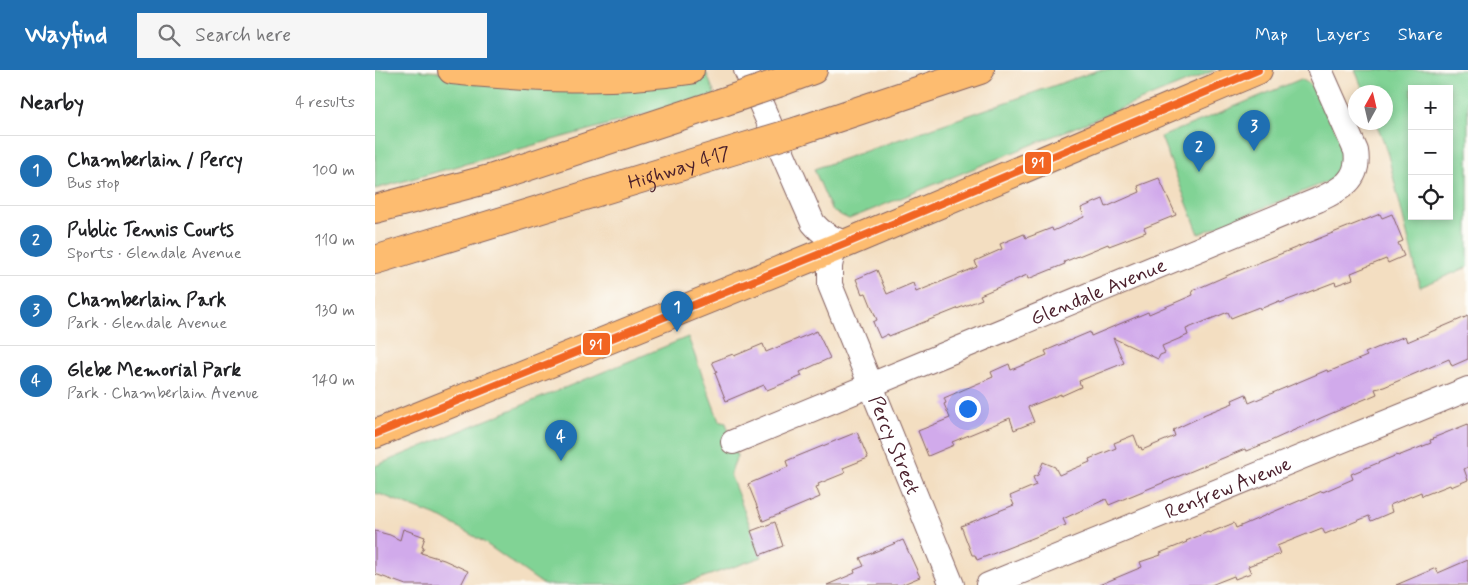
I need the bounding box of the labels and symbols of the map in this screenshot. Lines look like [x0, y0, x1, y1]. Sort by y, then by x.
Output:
north arrow [1348, 85, 1393, 130]
pin: 3 [1238, 110, 1270, 151]
pin: 2 [1183, 131, 1215, 172]
street label: Highway 417 [625, 140, 734, 197]
line badge: 91 [1024, 151, 1052, 175]
text: 91 [1032, 154, 1044, 172]
street label: Glendale Avenue [1026, 252, 1171, 333]
pin: 1 [661, 291, 693, 332]
line badge: 91 [582, 332, 611, 356]
text: 91 [590, 336, 602, 354]
street label: Percy Street [861, 392, 926, 499]
your location [955, 396, 981, 422]
pin: 4 [545, 420, 577, 461]
street label: Renfrew Avenue [1161, 451, 1296, 526]

